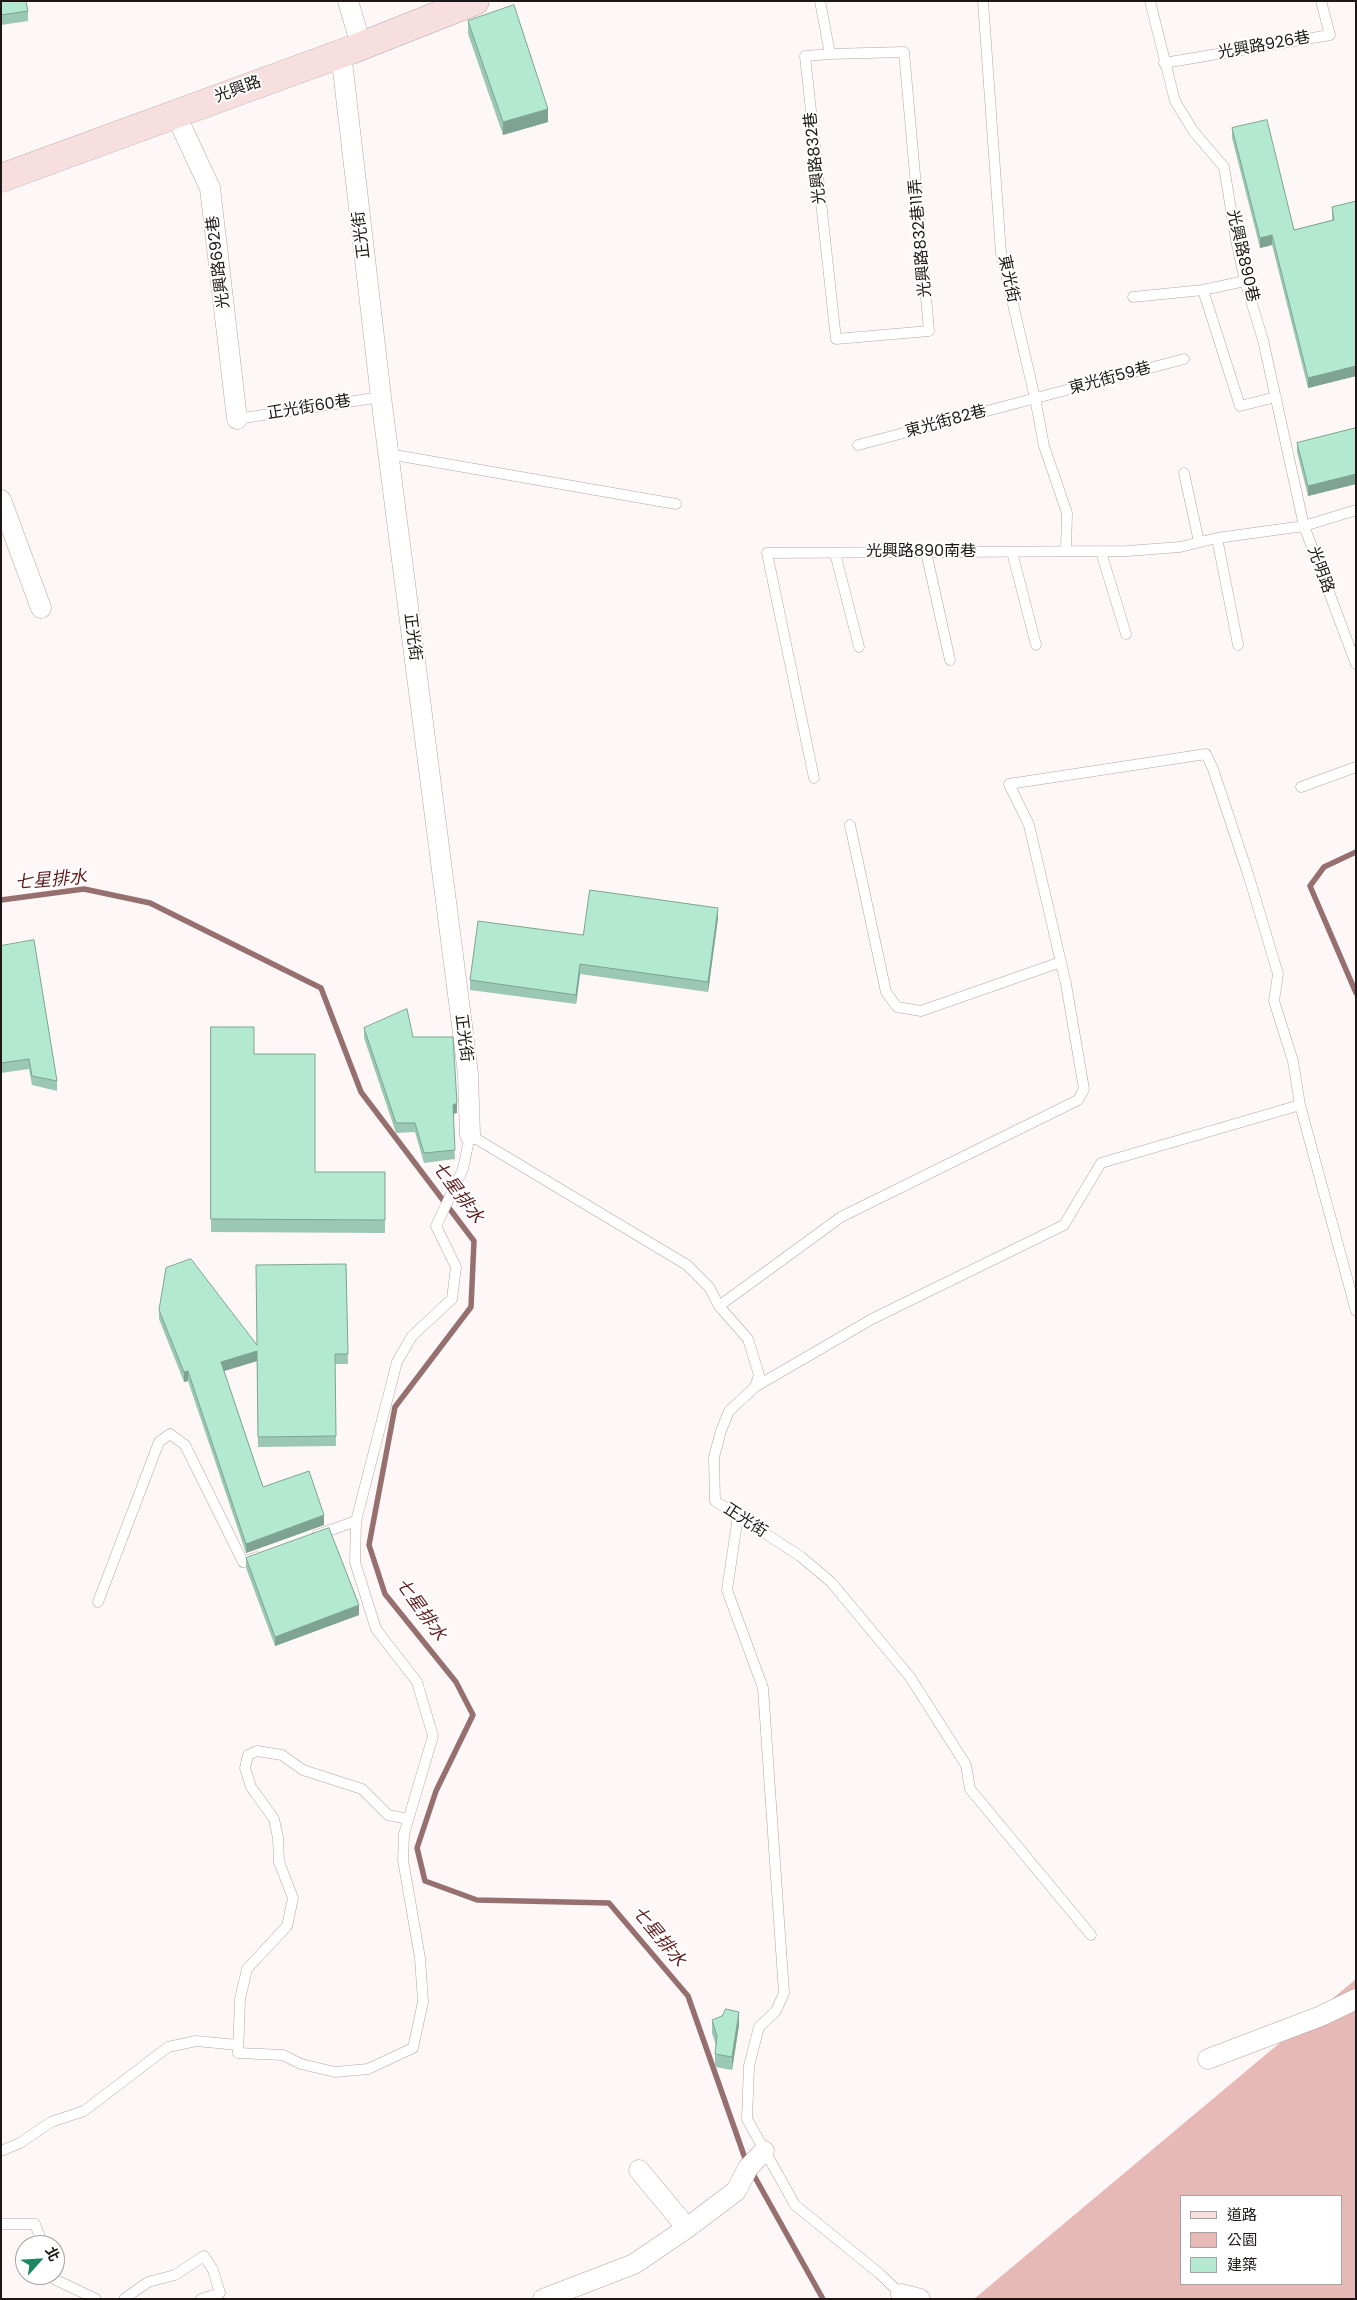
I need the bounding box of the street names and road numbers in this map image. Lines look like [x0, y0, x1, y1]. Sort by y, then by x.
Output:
street label: 光興路926巷 [1216, 28, 1312, 64]
street label: 光興路 [212, 73, 264, 107]
street label: 光興路832巷 [802, 111, 830, 205]
street label: 光興路832巷11弄 [906, 178, 936, 298]
street label: 光興路890巷 [1222, 208, 1262, 304]
street label: 正光街 [350, 210, 374, 260]
street label: 光興路692巷 [204, 214, 234, 310]
street label: 東光街 [994, 254, 1022, 304]
street label: 東光街59巷 [1067, 359, 1153, 399]
street label: 正光街60巷 [266, 392, 352, 424]
street label: 東光街82巷 [903, 402, 989, 442]
street label: 光興路890南巷 [866, 542, 976, 562]
street label: 光明路 [1303, 544, 1337, 596]
street label: 正光街 [400, 612, 424, 662]
street label: 正光街 [451, 1013, 475, 1063]
street label: 正光街 [720, 1500, 770, 1542]

